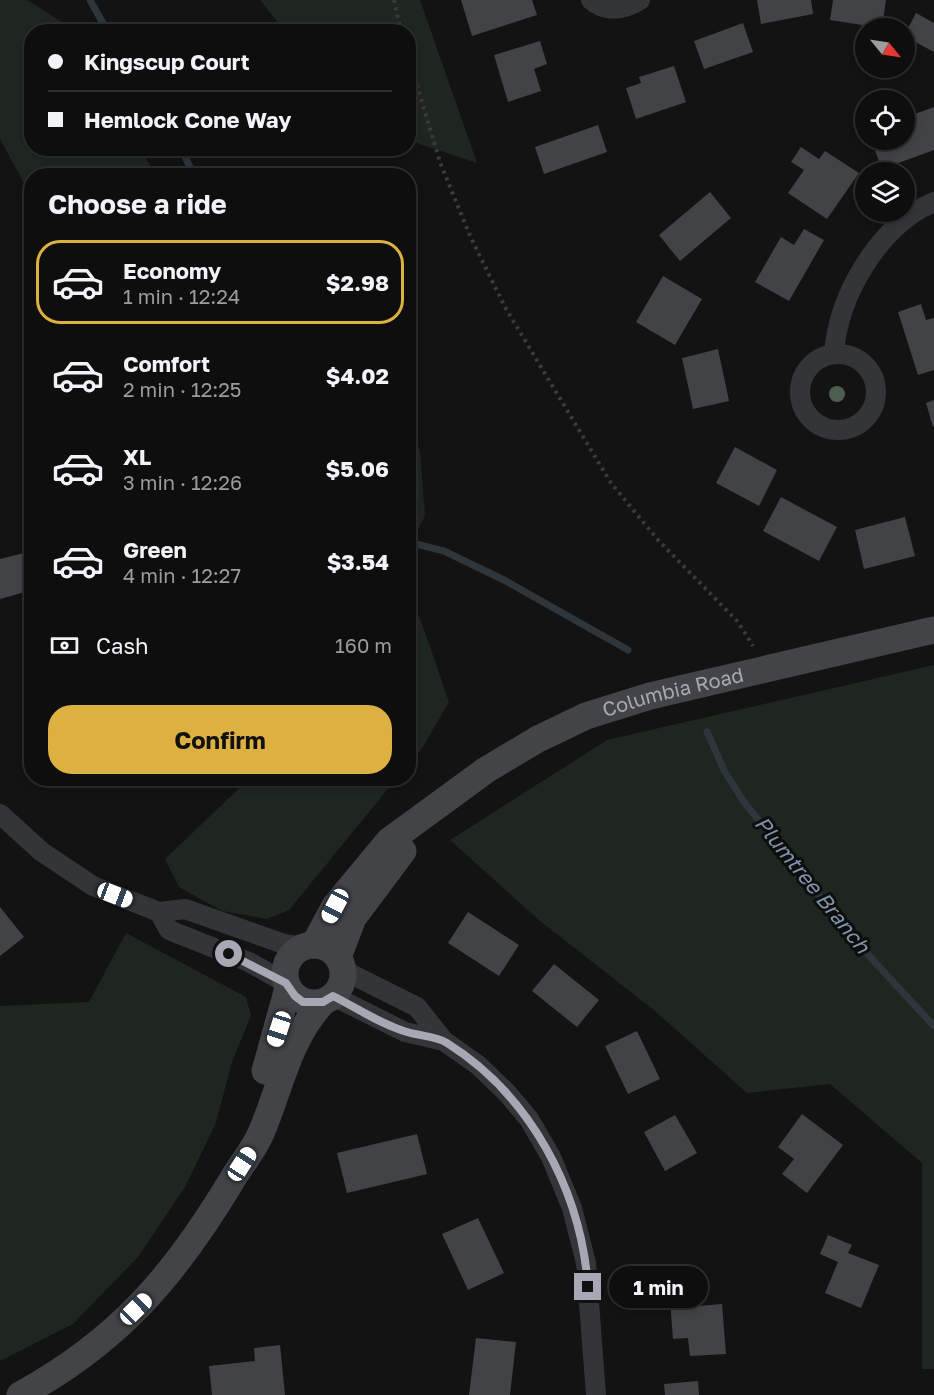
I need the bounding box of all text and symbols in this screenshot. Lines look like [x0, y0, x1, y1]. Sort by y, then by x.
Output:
north arrow [855, 18, 915, 78]
map controls [855, 18, 915, 222]
text: Kingscup Court [84, 48, 250, 75]
button: locate [855, 90, 915, 150]
text: Hemlock Cone Way [84, 106, 291, 133]
button: layers [855, 162, 915, 222]
text: Choose a ride [48, 188, 227, 220]
icon: car [51, 255, 105, 309]
text: Economy [123, 257, 221, 284]
text: $2.98 [326, 269, 389, 296]
text: 1 min · 12:24 [123, 284, 240, 308]
icon: car [51, 348, 105, 402]
text: Comfort [123, 350, 210, 377]
text: $4.02 [326, 362, 389, 389]
text: 2 min · 12:25 [123, 377, 241, 401]
icon: car [51, 441, 105, 495]
text: XL [123, 443, 151, 470]
text: $5.06 [326, 455, 389, 482]
text: 3 min · 12:26 [123, 470, 242, 494]
icon: car [51, 534, 105, 588]
text: Green [123, 536, 187, 563]
text: $3.54 [327, 548, 389, 575]
text: 4 min · 12:27 [123, 563, 241, 587]
icon: cash [48, 629, 81, 662]
text: Cash [96, 632, 149, 659]
text: 160 m [335, 633, 392, 657]
street label: Columbia Road [599, 662, 746, 721]
button: Confirm [48, 705, 392, 774]
water label: Plumtree Branch [750, 811, 877, 959]
car [95, 880, 135, 910]
car [319, 886, 351, 926]
route start [215, 940, 242, 967]
car [265, 1009, 293, 1049]
car [225, 1144, 259, 1184]
callout: 1 min [609, 1266, 708, 1308]
route end [574, 1273, 601, 1300]
text: 1 min [633, 1275, 684, 1299]
car [117, 1290, 155, 1328]

